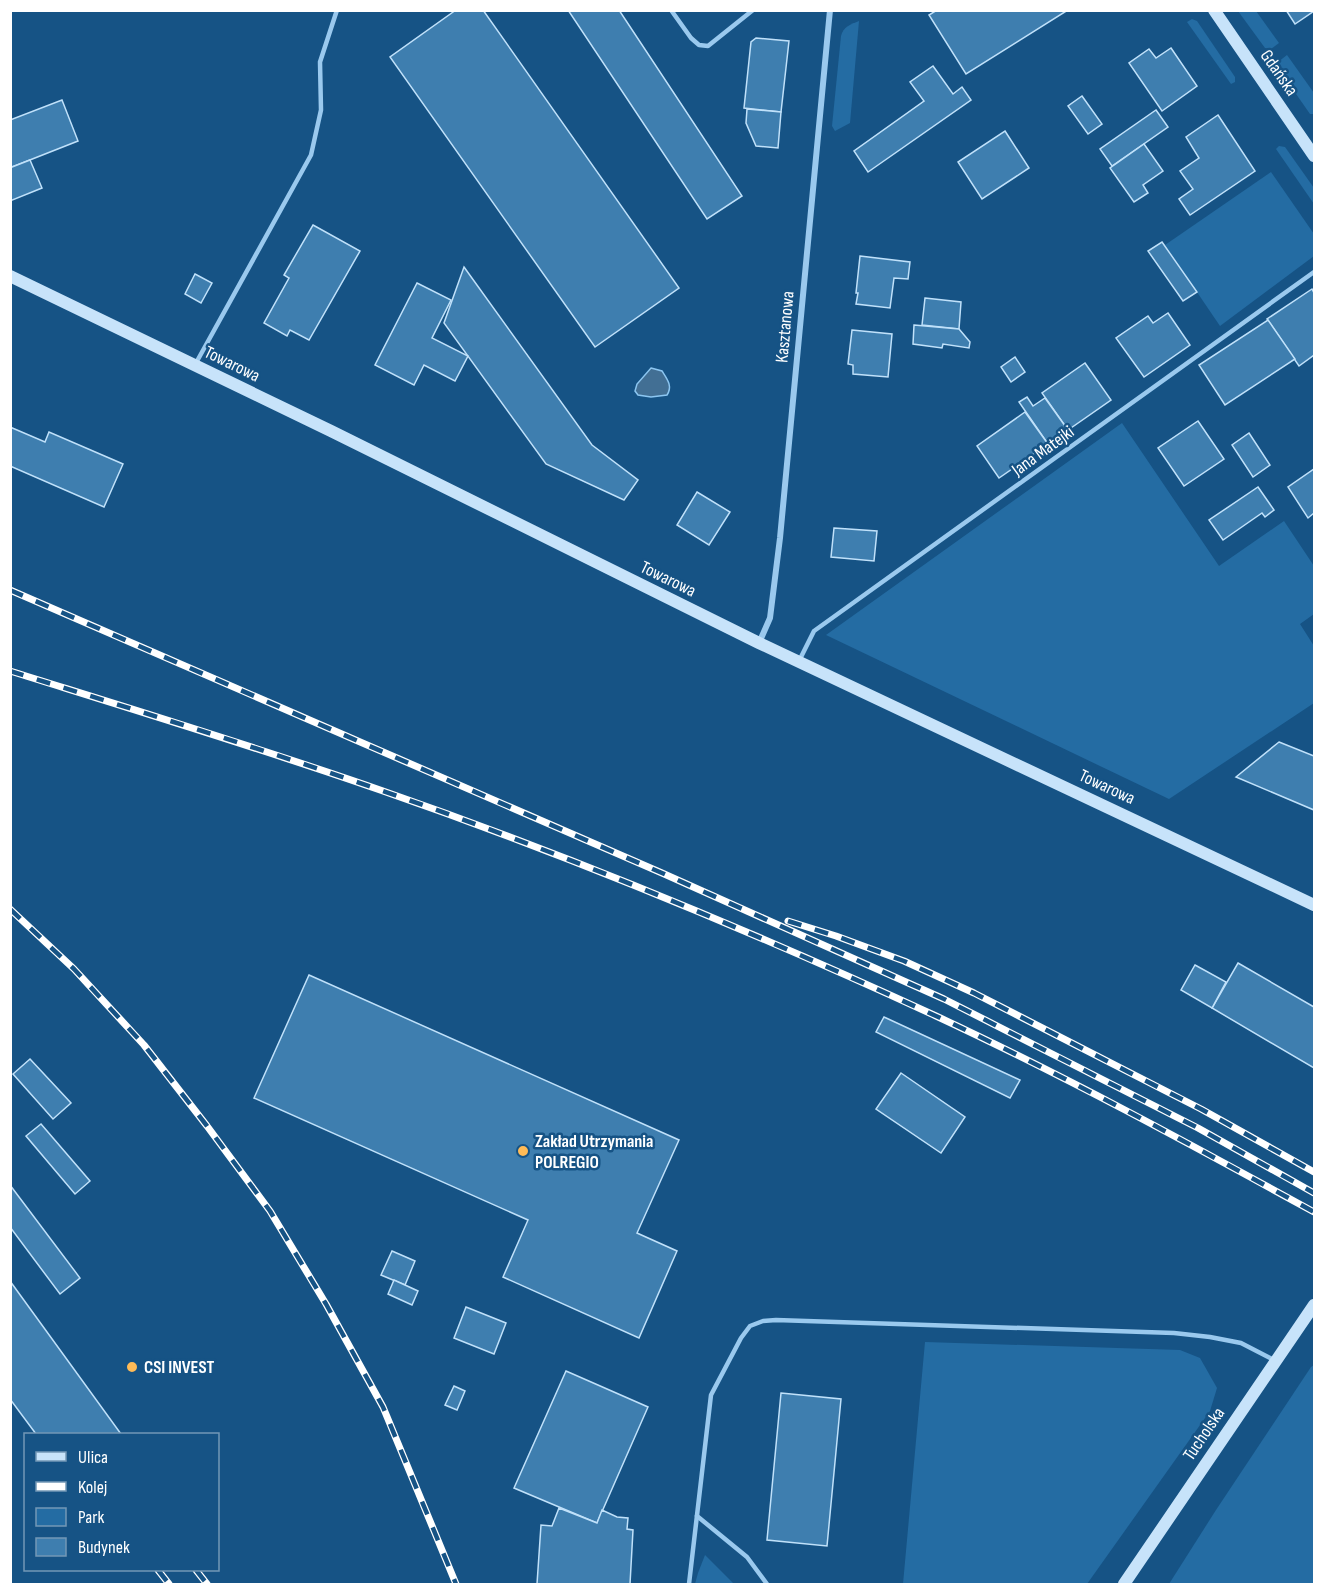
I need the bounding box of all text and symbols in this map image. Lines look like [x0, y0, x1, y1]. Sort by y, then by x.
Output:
street label: Gdańska [1256, 46, 1302, 100]
street label: Kasztanowa [771, 290, 799, 364]
street label: Towarowa [201, 342, 263, 386]
street label: Jana Matejki [1007, 421, 1078, 481]
street label: Towarowa [637, 557, 699, 601]
street label: Towarowa [1076, 765, 1138, 809]
place label: Zakład Utrzymania POLREGIO [535, 1131, 653, 1173]
marker: Zakład Utrzymania POLREGIO [516, 1144, 530, 1158]
place label: CSI INVEST [144, 1357, 214, 1378]
marker: CSI INVEST [125, 1360, 139, 1374]
street label: Tucholska [1179, 1403, 1229, 1465]
legend [24, 1433, 219, 1571]
text: Ulica [78, 1447, 108, 1468]
text: Kolej [78, 1477, 107, 1498]
text: Park [78, 1507, 104, 1528]
text: Budynek [78, 1537, 130, 1558]

